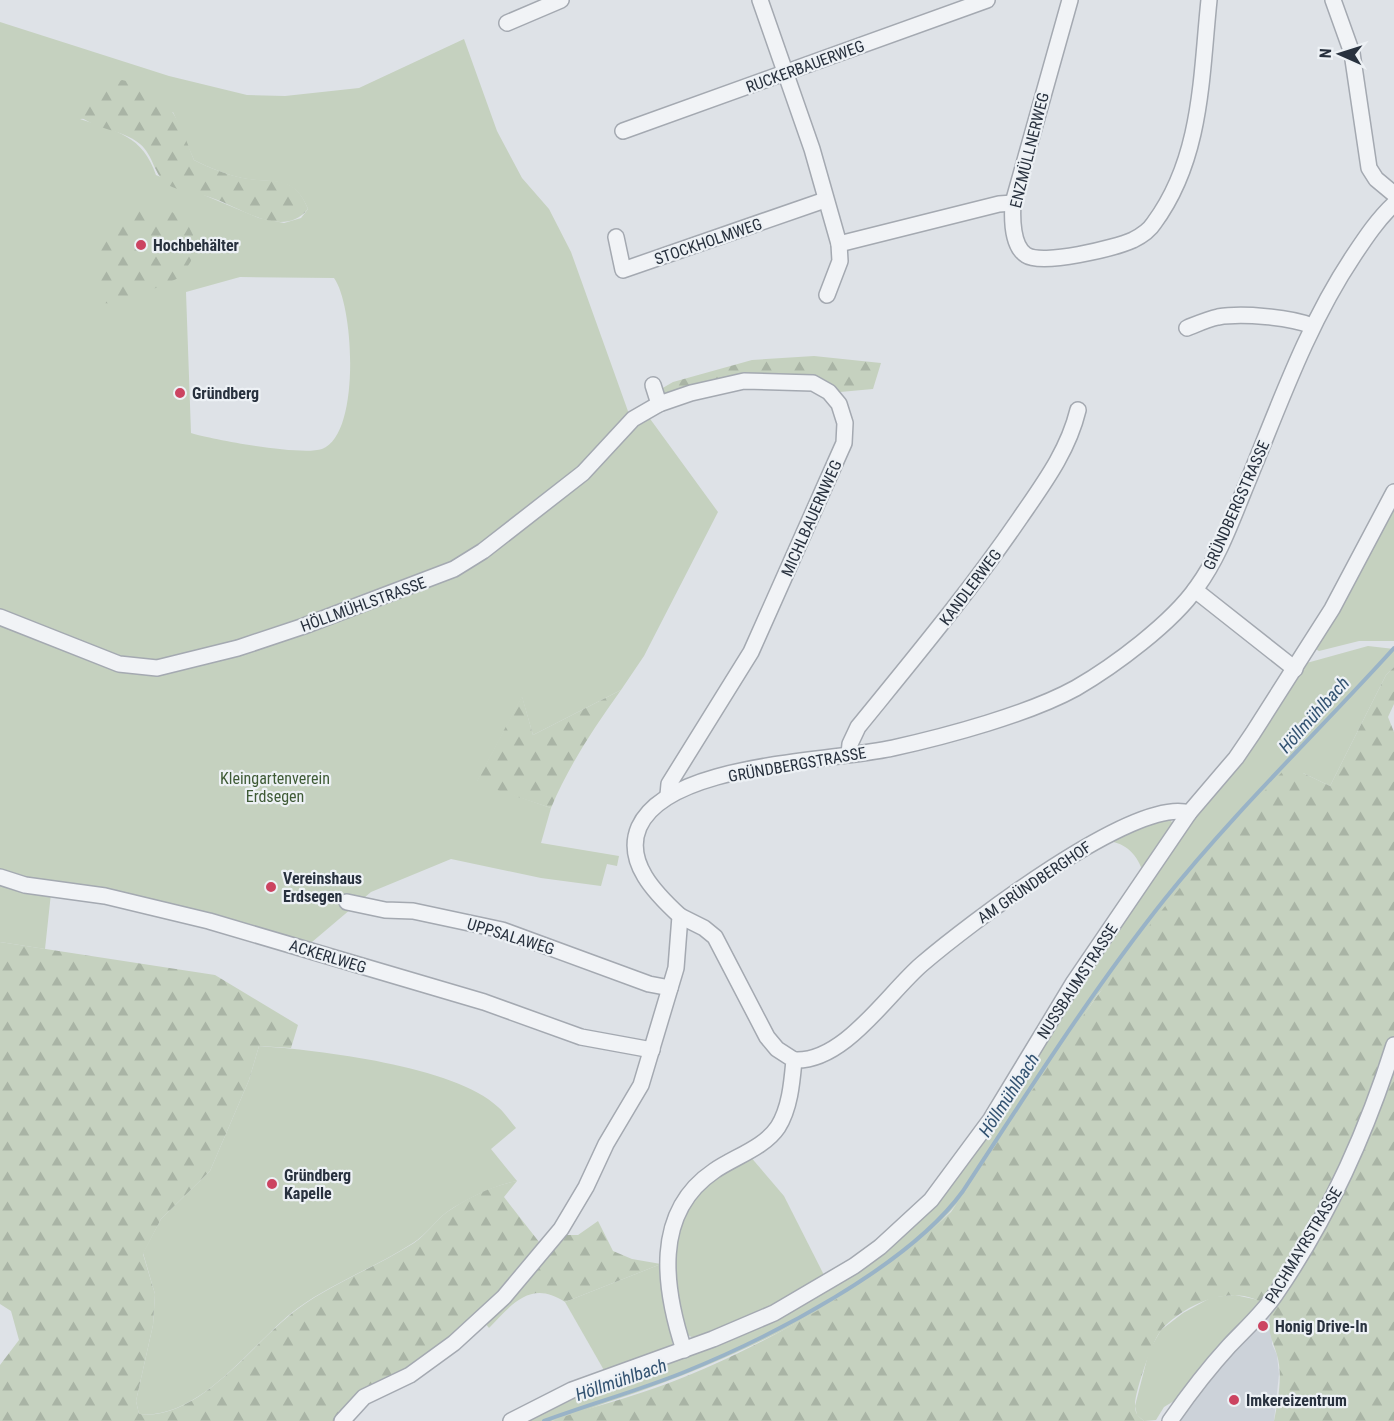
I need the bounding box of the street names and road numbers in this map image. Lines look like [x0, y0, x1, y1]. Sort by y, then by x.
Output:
street label: RUCKERBAUERWEG [743, 36, 867, 97]
street label: ENZMÜLLNERWEG [1006, 90, 1053, 210]
street label: STOCKHOLMWEG [652, 214, 765, 269]
street label: GRÜNDBERGSTRASSE [1199, 438, 1274, 573]
street label: MICHLBAUERNWEG [777, 457, 846, 579]
street label: KANDLERWEG [936, 545, 1005, 629]
street label: HÖLLMÜHLSTRASSE [298, 573, 429, 636]
street label: GRÜNDBERGSTRASSE [727, 743, 867, 786]
street label: AM GRÜNDBERGHOF [974, 837, 1095, 927]
street label: UPPSALAWEG [465, 914, 557, 959]
street label: NUSSBAUMSTRASSE [1033, 920, 1122, 1042]
street label: ACKERLWEG [287, 936, 369, 977]
street label: PACHMAYRSTRASSE [1261, 1184, 1346, 1307]

